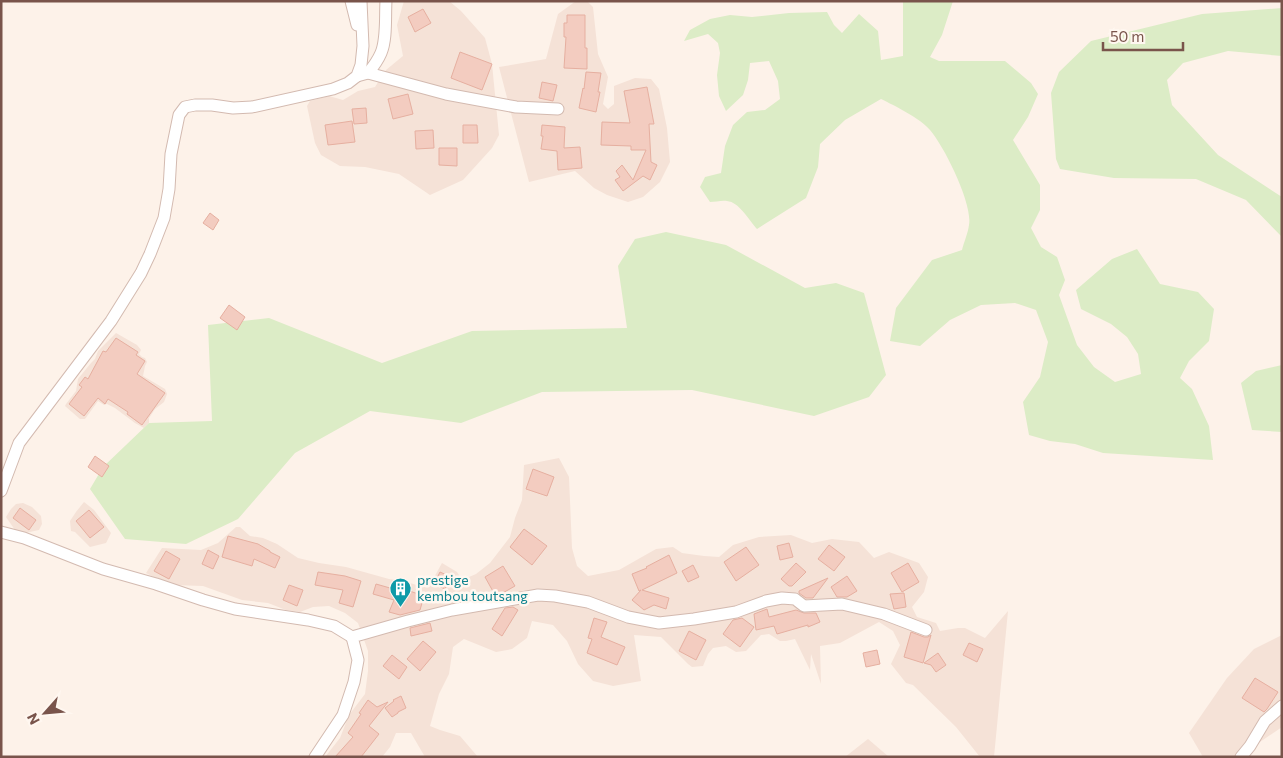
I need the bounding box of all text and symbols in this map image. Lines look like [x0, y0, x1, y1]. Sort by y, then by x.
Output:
scale bar [1103, 20, 1183, 52]
text: 50 m [1110, 27, 1144, 45]
place label: prestige kembou toutsang [417, 571, 528, 604]
building icon: prestige kembou toutsang [389, 576, 413, 607]
north arrow [20, 688, 70, 738]
text: N [23, 711, 43, 728]

